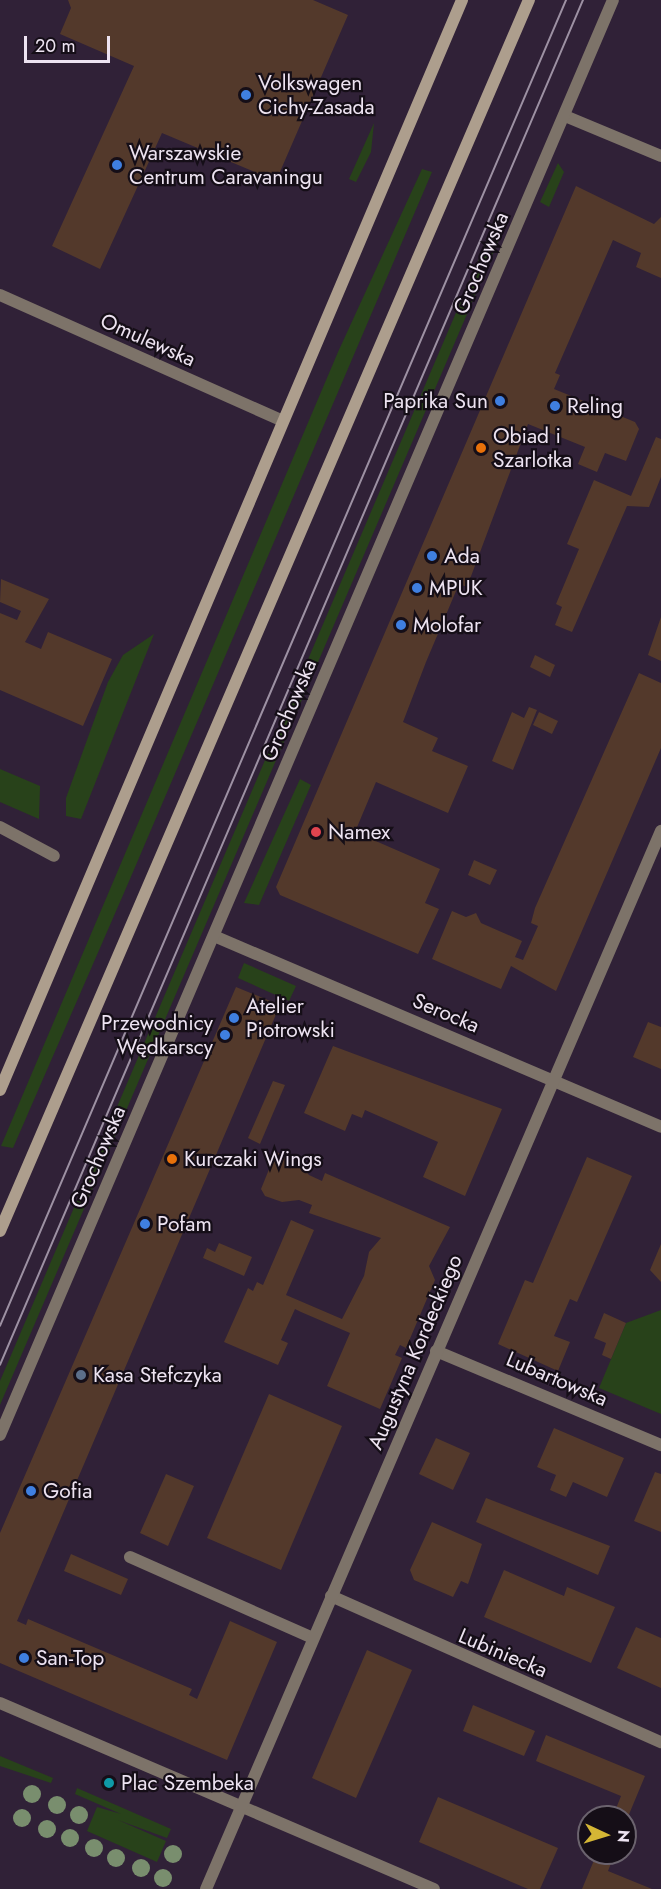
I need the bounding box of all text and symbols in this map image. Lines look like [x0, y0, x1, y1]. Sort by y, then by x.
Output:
scale bar [27, 24, 112, 62]
text: 20 m [35, 33, 75, 59]
place label: Volkswagen Cichy-Zasada [258, 70, 375, 120]
marker: Volkswagen Cichy-Zasada [239, 88, 253, 102]
place label: Warszawskie Centrum Caravaningu [129, 140, 323, 190]
marker: Warszawskie Centrum Caravaningu [110, 158, 124, 172]
street label: Grochowska [448, 208, 514, 318]
street label: Omulewska [97, 308, 199, 372]
place label: Paprika Sun [383, 388, 488, 414]
place label: Reling [567, 393, 623, 419]
marker: Paprika Sun [493, 394, 507, 408]
marker: Reling [548, 399, 562, 413]
place label: Obiad i Szarlotka [493, 423, 572, 473]
marker: Obiad i Szarlotka [474, 441, 488, 455]
place label: Ada [444, 543, 480, 569]
marker: Ada [425, 549, 439, 563]
place label: MPUK [429, 575, 483, 601]
marker: MPUK [410, 581, 424, 595]
place label: Molofar [413, 612, 481, 638]
marker: Molofar [394, 618, 408, 632]
street label: Grochowska [256, 655, 322, 765]
place label: Namex [328, 819, 390, 845]
marker: Namex [309, 825, 323, 839]
street label: Serocka [409, 988, 483, 1038]
place label: Atelier Piotrowski [246, 993, 335, 1043]
place label: Przewodnicy Wędkarscy [101, 1010, 213, 1060]
marker: Atelier Piotrowski [227, 1011, 241, 1025]
marker: Przewodnicy Wędkarscy [218, 1028, 232, 1042]
street label: Grochowska [65, 1102, 131, 1212]
place label: Kurczaki Wings [184, 1146, 322, 1172]
marker: Kurczaki Wings [165, 1152, 179, 1166]
place label: Pofam [157, 1211, 212, 1237]
marker: Pofam [138, 1217, 152, 1231]
street label: Augustyna Kordeckiego [363, 1251, 467, 1453]
street label: Lubartowska [503, 1346, 611, 1412]
place label: Kasa Stefczyka [93, 1362, 222, 1388]
marker: Kasa Stefczyka [74, 1368, 88, 1382]
place label: Gofia [43, 1478, 92, 1504]
marker: Gofia [24, 1484, 38, 1498]
street label: Lubiniecka [455, 1623, 551, 1683]
place label: San-Top [36, 1645, 104, 1671]
marker: San-Top [17, 1651, 31, 1665]
place label: Plac Szembeka [121, 1770, 254, 1796]
marker: Plac Szembeka [102, 1776, 116, 1790]
north arrow [577, 1805, 637, 1865]
text: N [612, 1829, 635, 1843]

